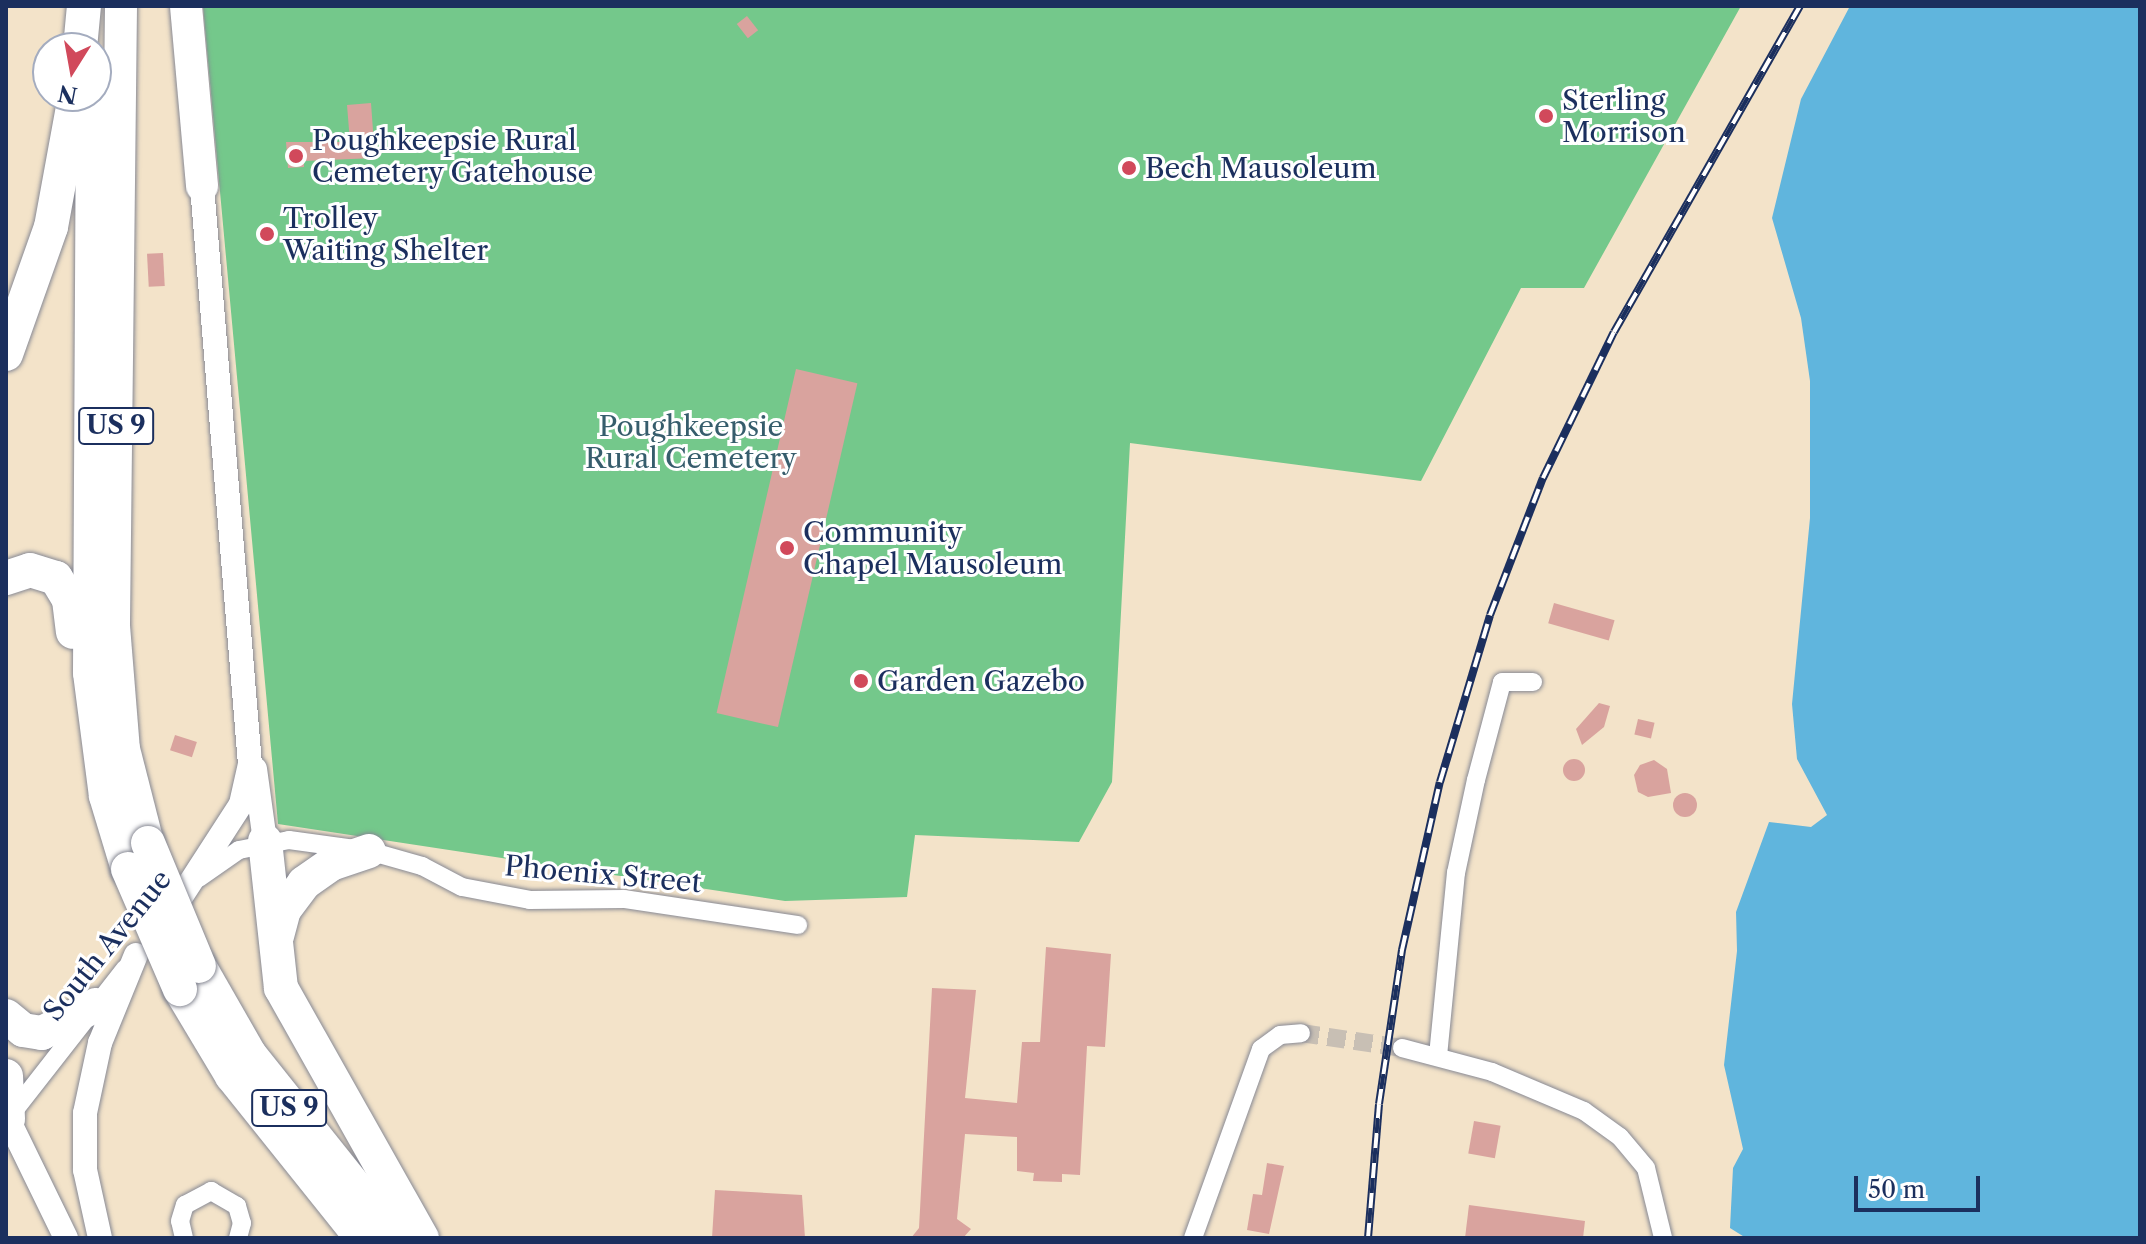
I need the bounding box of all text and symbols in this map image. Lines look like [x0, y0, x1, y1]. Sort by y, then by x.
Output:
north arrow [32, 32, 112, 112]
text: N [56, 79, 80, 109]
place label: Sterling Morrison [1562, 83, 1686, 149]
marker: Sterling Morrison [1537, 107, 1555, 125]
place label: Poughkeepsie Rural Cemetery Gatehouse [312, 123, 594, 189]
marker: Poughkeepsie Rural Cemetery Gatehouse [287, 147, 305, 165]
place label: Bech Mausoleum [1145, 151, 1377, 185]
marker: Bech Mausoleum [1120, 159, 1138, 177]
place label: Trolley Waiting Shelter [283, 201, 488, 267]
marker: Trolley Waiting Shelter [258, 225, 276, 243]
road number: US 9 [78, 404, 154, 448]
park label: Poughkeepsie Rural Cemetery [585, 409, 797, 475]
place label: Community Chapel Mausoleum [803, 515, 1062, 581]
marker: Community Chapel Mausoleum [778, 539, 796, 557]
place label: Garden Gazebo [877, 664, 1085, 698]
marker: Garden Gazebo [852, 672, 870, 690]
street label: Phoenix Street [503, 849, 703, 899]
street label: South Avenue [36, 862, 178, 1028]
road number: US 9 [251, 1086, 327, 1130]
scale bar [1858, 1160, 1984, 1210]
text: 50 m [1868, 1175, 1925, 1204]

